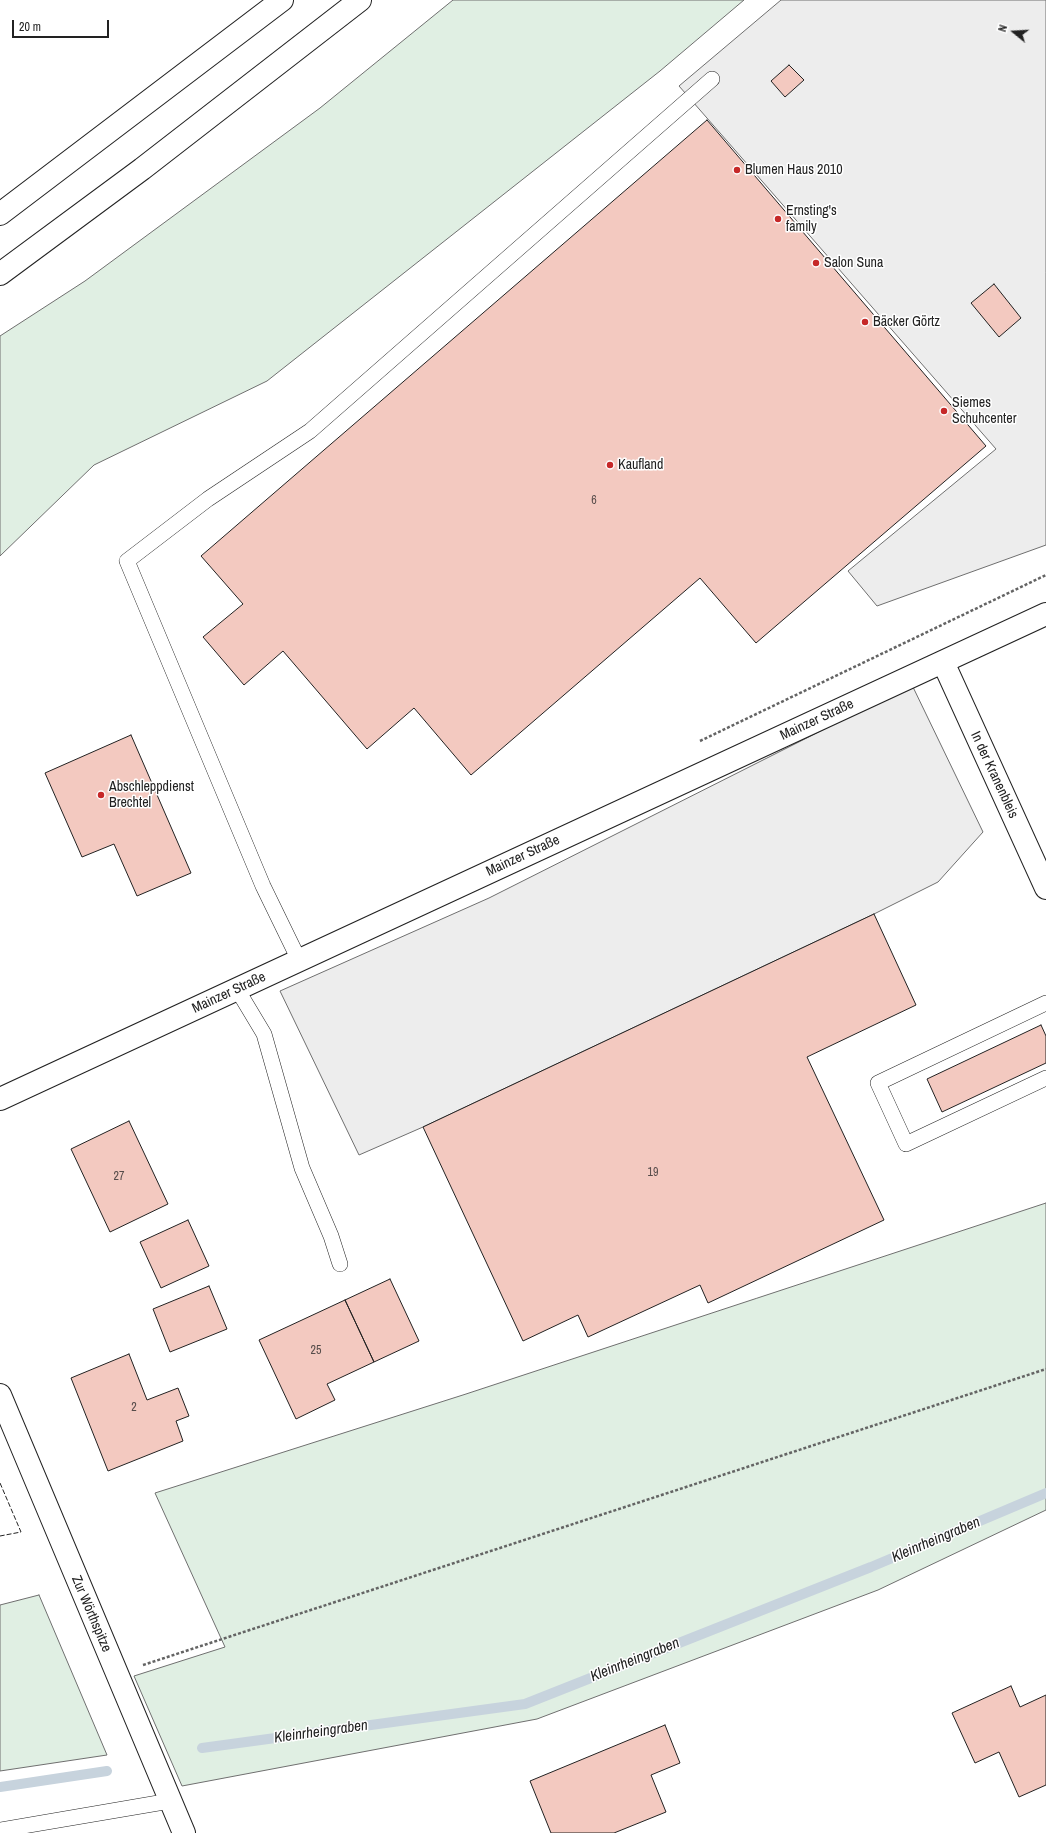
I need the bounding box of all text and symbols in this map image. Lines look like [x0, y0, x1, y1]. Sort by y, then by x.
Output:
scale bar [14, 12, 111, 38]
north arrow [994, 12, 1034, 52]
text: 20 m [19, 19, 41, 35]
text: N [995, 23, 1010, 34]
place label: Blumen Haus 2010 [745, 162, 843, 178]
marker: Blumen Haus 2010 [732, 165, 742, 175]
place label: Ernsting's family [786, 203, 837, 236]
marker: Ernsting's family [773, 214, 783, 224]
place label: Salon Suna [824, 255, 883, 271]
marker: Salon Suna [811, 258, 821, 268]
place label: Bäcker Görtz [873, 314, 940, 330]
marker: Bäcker Görtz [860, 317, 870, 327]
place label: Siemes Schuhcenter [952, 395, 1016, 428]
marker: Siemes Schuhcenter [939, 406, 949, 416]
place label: Kaufland [618, 457, 663, 473]
marker: Kaufland [605, 460, 615, 470]
house number: 6 [591, 494, 597, 508]
street label: Mainzer Straße [778, 696, 856, 744]
street label: In der Kranenbleis [967, 729, 1021, 821]
place label: Abschleppdienst Brechtel [109, 779, 194, 812]
marker: Abschleppdienst Brechtel [96, 790, 106, 800]
street label: Mainzer Straße [484, 832, 562, 880]
street label: Mainzer Straße [190, 969, 268, 1017]
house number: 19 [648, 1166, 658, 1180]
house number: 27 [114, 1170, 124, 1184]
house number: 25 [311, 1344, 321, 1358]
house number: 2 [131, 1401, 137, 1415]
water label: Kleinrheingraben [889, 1513, 983, 1567]
street label: Zur Wörthspitze [67, 1573, 115, 1655]
water label: Kleinrheingraben [588, 1634, 682, 1686]
water label: Kleinrheingraben [273, 1717, 369, 1747]

